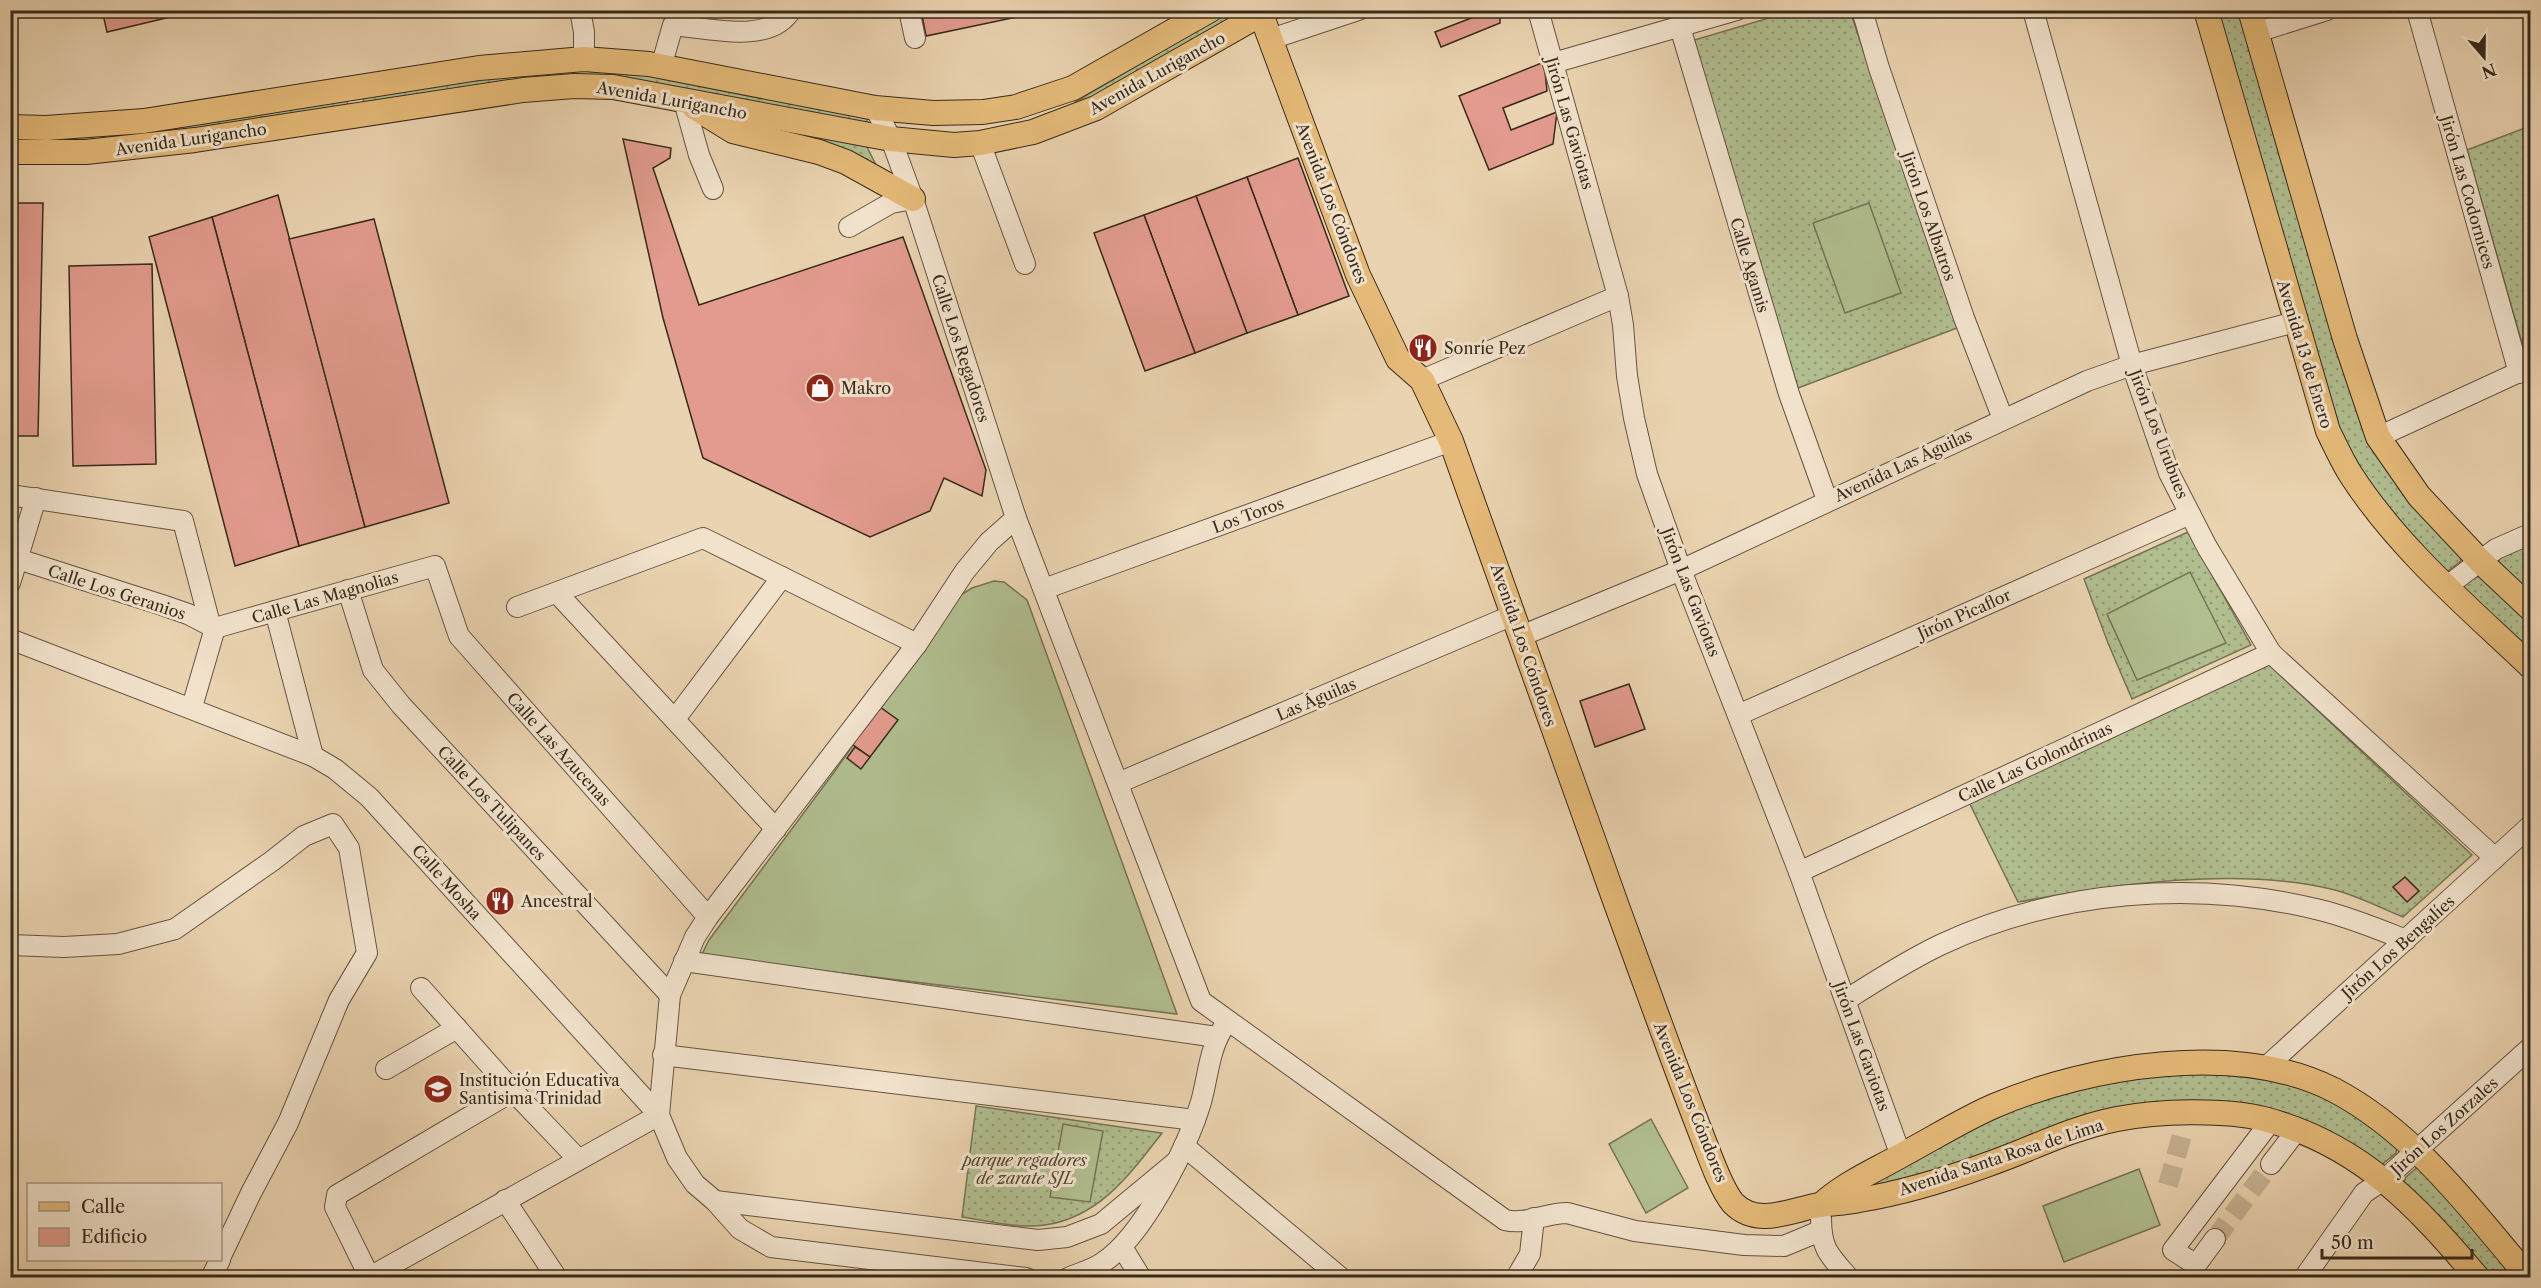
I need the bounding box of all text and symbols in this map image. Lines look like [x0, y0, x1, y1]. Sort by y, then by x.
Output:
street label: Avenida Lurigancho [1085, 27, 1229, 119]
north arrow [2454, 27, 2514, 87]
street label: Jirón Las Gaviotas [1541, 52, 1598, 191]
text: N [2479, 59, 2499, 83]
street label: Avenida Lurigancho [594, 77, 749, 123]
street label: Jirón Las Codornices [2436, 110, 2500, 271]
street label: Avenida Lurigancho [113, 118, 268, 160]
street label: Avenida Los Cóndores [1292, 119, 1372, 286]
street label: Jirón Los Albatros [1896, 146, 1961, 283]
street label: Calle Agamis [1726, 215, 1774, 315]
street label: Calle Los Regadores [928, 271, 994, 425]
street label: Avenida 13 de Enero [2273, 276, 2337, 431]
restaurant icon: Sonríe Pez [1407, 332, 1439, 364]
place label: Sonríe Pez [1444, 338, 1526, 358]
street label: Jirón Los Urubues [2124, 364, 2193, 501]
shop icon: Makro [804, 372, 836, 404]
place label: Makro [841, 378, 891, 398]
street label: Avenida Las Águilas [1830, 424, 1975, 506]
street label: Los Toros [1209, 493, 1287, 537]
street label: Jirón Las Gaviotas [1656, 522, 1725, 659]
street label: Calle Los Geranios [46, 560, 188, 624]
street label: Avenida Los Cóndores [1486, 560, 1561, 729]
street label: Calle Las Magnolias [249, 567, 401, 627]
street label: Jirón Picaflor [1911, 584, 2014, 645]
street label: Las Águilas [1273, 673, 1359, 725]
street label: Calle Las Azucenas [503, 688, 615, 810]
street label: Calle Las Golondrinas [1955, 717, 2115, 807]
street label: Calle Los Tulipanes [434, 741, 550, 865]
street label: Calle Mosha [408, 840, 486, 924]
restaurant icon: Ancestral [484, 885, 516, 917]
place label: Ancestral [520, 891, 593, 911]
street label: Jirón Los Bengalíes [2335, 891, 2459, 1005]
street label: Jirón Las Gaviotas [1828, 976, 1895, 1114]
street label: Avenida Los Cóndores [1649, 1018, 1732, 1185]
place label: Institución Educativa Santisima Trinidad [459, 1070, 620, 1108]
school or university icon: Institución Educativa Santisima Trinidad [422, 1073, 454, 1105]
street label: Jirón Los Zorzales [2384, 1073, 2502, 1181]
street label: Avenida Santa Rosa de Lima [1895, 1114, 2106, 1200]
park label: parque regadores de zarate SJL [959, 1150, 1087, 1188]
legend [27, 1183, 222, 1261]
text: Calle [81, 1196, 125, 1218]
scale bar [2322, 1222, 2472, 1260]
text: Edificio [81, 1226, 147, 1248]
text: 50 m [2331, 1232, 2374, 1254]

